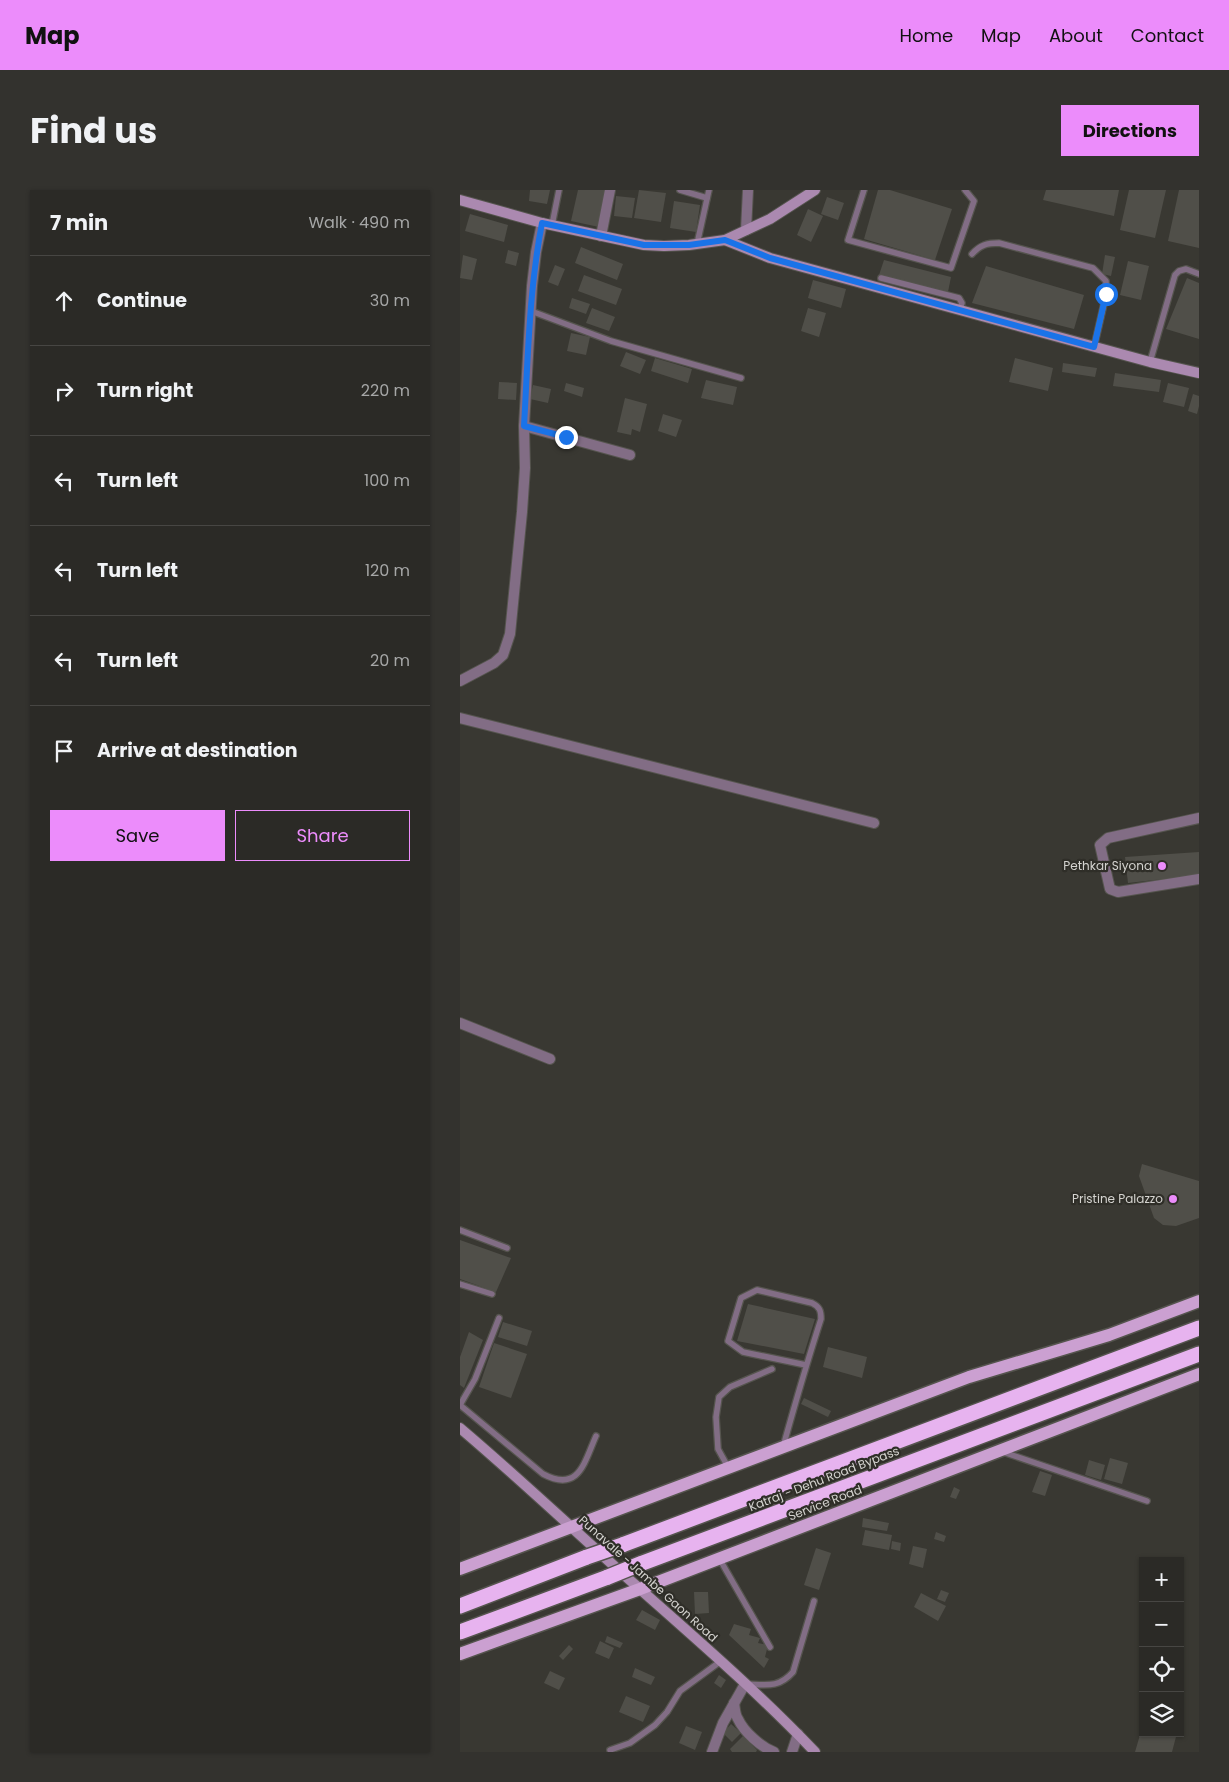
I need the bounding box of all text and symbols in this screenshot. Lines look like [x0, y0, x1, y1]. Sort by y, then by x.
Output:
text: Map [25, 19, 80, 52]
text: Home [899, 23, 953, 48]
text: Map [981, 23, 1021, 48]
text: About [1049, 23, 1103, 48]
text: Contact [1131, 23, 1204, 48]
button: Directions [1061, 105, 1199, 156]
text: Find us [30, 106, 157, 155]
text: 7 min [50, 208, 108, 237]
text: Walk · 490 m [309, 211, 410, 234]
route start [1095, 283, 1118, 306]
icon: ahead [50, 287, 78, 315]
text: Continue [97, 287, 187, 314]
text: 30 m [370, 289, 410, 312]
icon: right [50, 377, 78, 405]
text: Turn right [97, 377, 193, 404]
text: 220 m [361, 379, 410, 402]
route end [555, 426, 578, 449]
icon: left [50, 467, 78, 495]
text: Turn left [97, 467, 178, 494]
text: 100 m [364, 469, 410, 492]
icon: left [50, 557, 78, 585]
text: Turn left [97, 557, 178, 584]
text: 120 m [365, 559, 410, 582]
icon: left [50, 647, 78, 675]
text: Turn left [97, 647, 178, 674]
text: 20 m [370, 649, 410, 672]
icon: arrive [50, 737, 78, 765]
text: Arrive at destination [97, 737, 298, 764]
button: Save [50, 810, 225, 861]
button: Share [235, 810, 410, 861]
place label: Pethkar Siyona [1063, 857, 1152, 874]
marker: Pethkar Siyona [1156, 860, 1168, 872]
place label: Pristine Palazzo [1072, 1190, 1163, 1207]
marker: Pristine Palazzo [1167, 1193, 1179, 1205]
street label: Katraj - Dehu Road Bypass [746, 1442, 902, 1515]
street label: Service Road [785, 1481, 864, 1524]
street label: Punavale - Jambe Gaon Road [575, 1512, 721, 1646]
map controls [1139, 1557, 1184, 1737]
button: + [1139, 1557, 1184, 1602]
button: − [1139, 1602, 1184, 1647]
button: locate [1139, 1647, 1184, 1692]
button: layers [1139, 1692, 1184, 1737]

